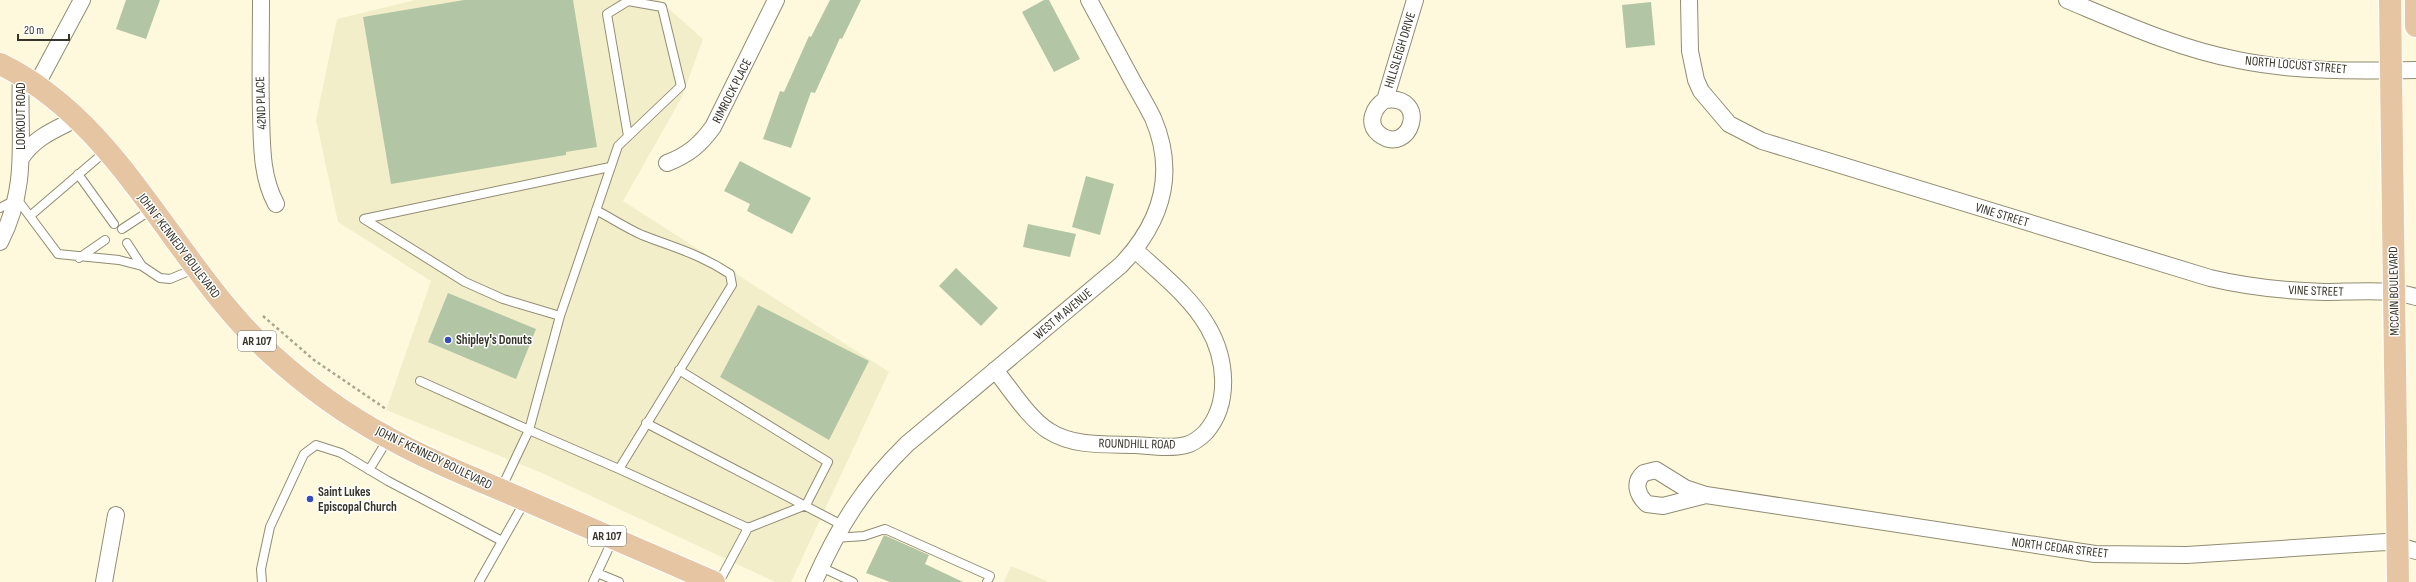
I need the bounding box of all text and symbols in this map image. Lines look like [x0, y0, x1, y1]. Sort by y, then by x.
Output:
street label: HILLSLEIGH DRIVE [1381, 10, 1419, 90]
scale bar [18, 16, 69, 42]
text: 20 m [24, 23, 44, 38]
street label: NORTH LOCUST STREET [2244, 53, 2348, 77]
street label: RIMROCK PLACE [709, 56, 755, 126]
street label: 42ND PLACE [252, 76, 270, 130]
street label: LOOKOUT ROAD [13, 82, 29, 150]
street label: JOHN F KENNEDY BOULEVARD [134, 190, 224, 302]
street label: VINE STREET [1973, 199, 2031, 231]
street label: MCCAIN BOULEVARD [2385, 246, 2403, 336]
street label: VINE STREET [2288, 282, 2344, 300]
street label: WEST M AVENUE [1031, 285, 1095, 343]
road number: AR 107 [238, 331, 276, 351]
place label: Shipley's Donuts [456, 332, 532, 348]
marker: Shipley's Donuts [443, 335, 453, 345]
street label: JOHN F KENNEDY BOULEVARD [372, 422, 495, 493]
street label: ROUNDHILL ROAD [1098, 435, 1176, 453]
place label: Saint Lukes Episcopal Church [318, 484, 397, 515]
marker: Saint Lukes Episcopal Church [305, 494, 315, 504]
road number: AR 107 [588, 526, 626, 546]
street label: NORTH CEDAR STREET [2011, 534, 2109, 562]

